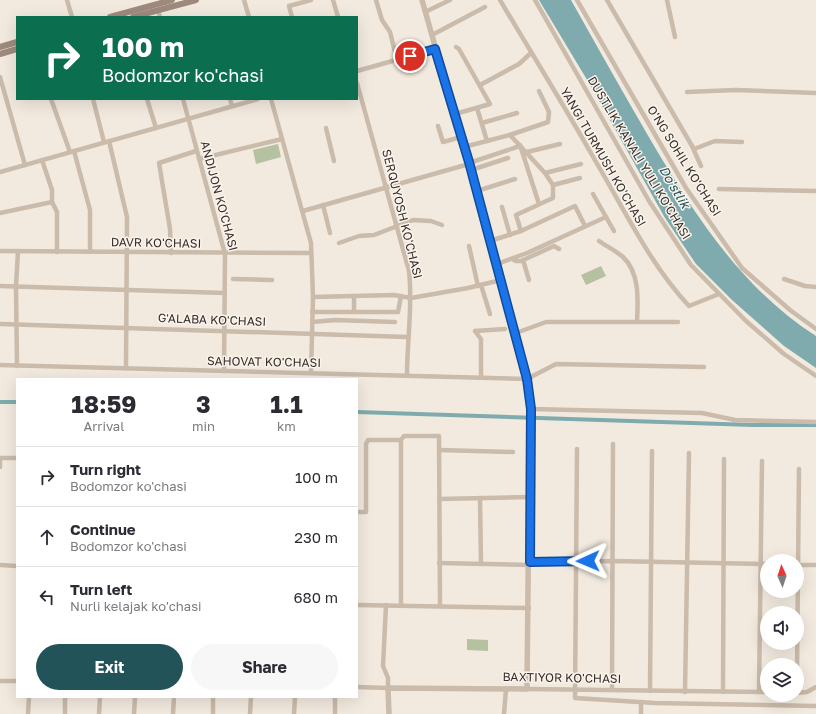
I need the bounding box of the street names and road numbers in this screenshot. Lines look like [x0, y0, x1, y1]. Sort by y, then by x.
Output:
street label: DUSTLIK KANALI YULI KO'CHASI [585, 73, 694, 242]
street label: YANGI TURMUSH KO'CHASI [557, 84, 650, 229]
street label: O'NG SOHIL KO'CHASI [644, 103, 725, 219]
street label: ANDIJON KO'CHASI [198, 139, 241, 252]
street label: SERQUYOSH KO'CHASI [379, 148, 426, 280]
street label: DAVR KO'CHASI [111, 234, 201, 251]
street label: G'ALABA KO'CHASI [158, 310, 266, 329]
street label: SAHOVAT KO'CHASI [207, 353, 321, 370]
street label: BAXTIYOR KO'CHASI [502, 669, 622, 686]

